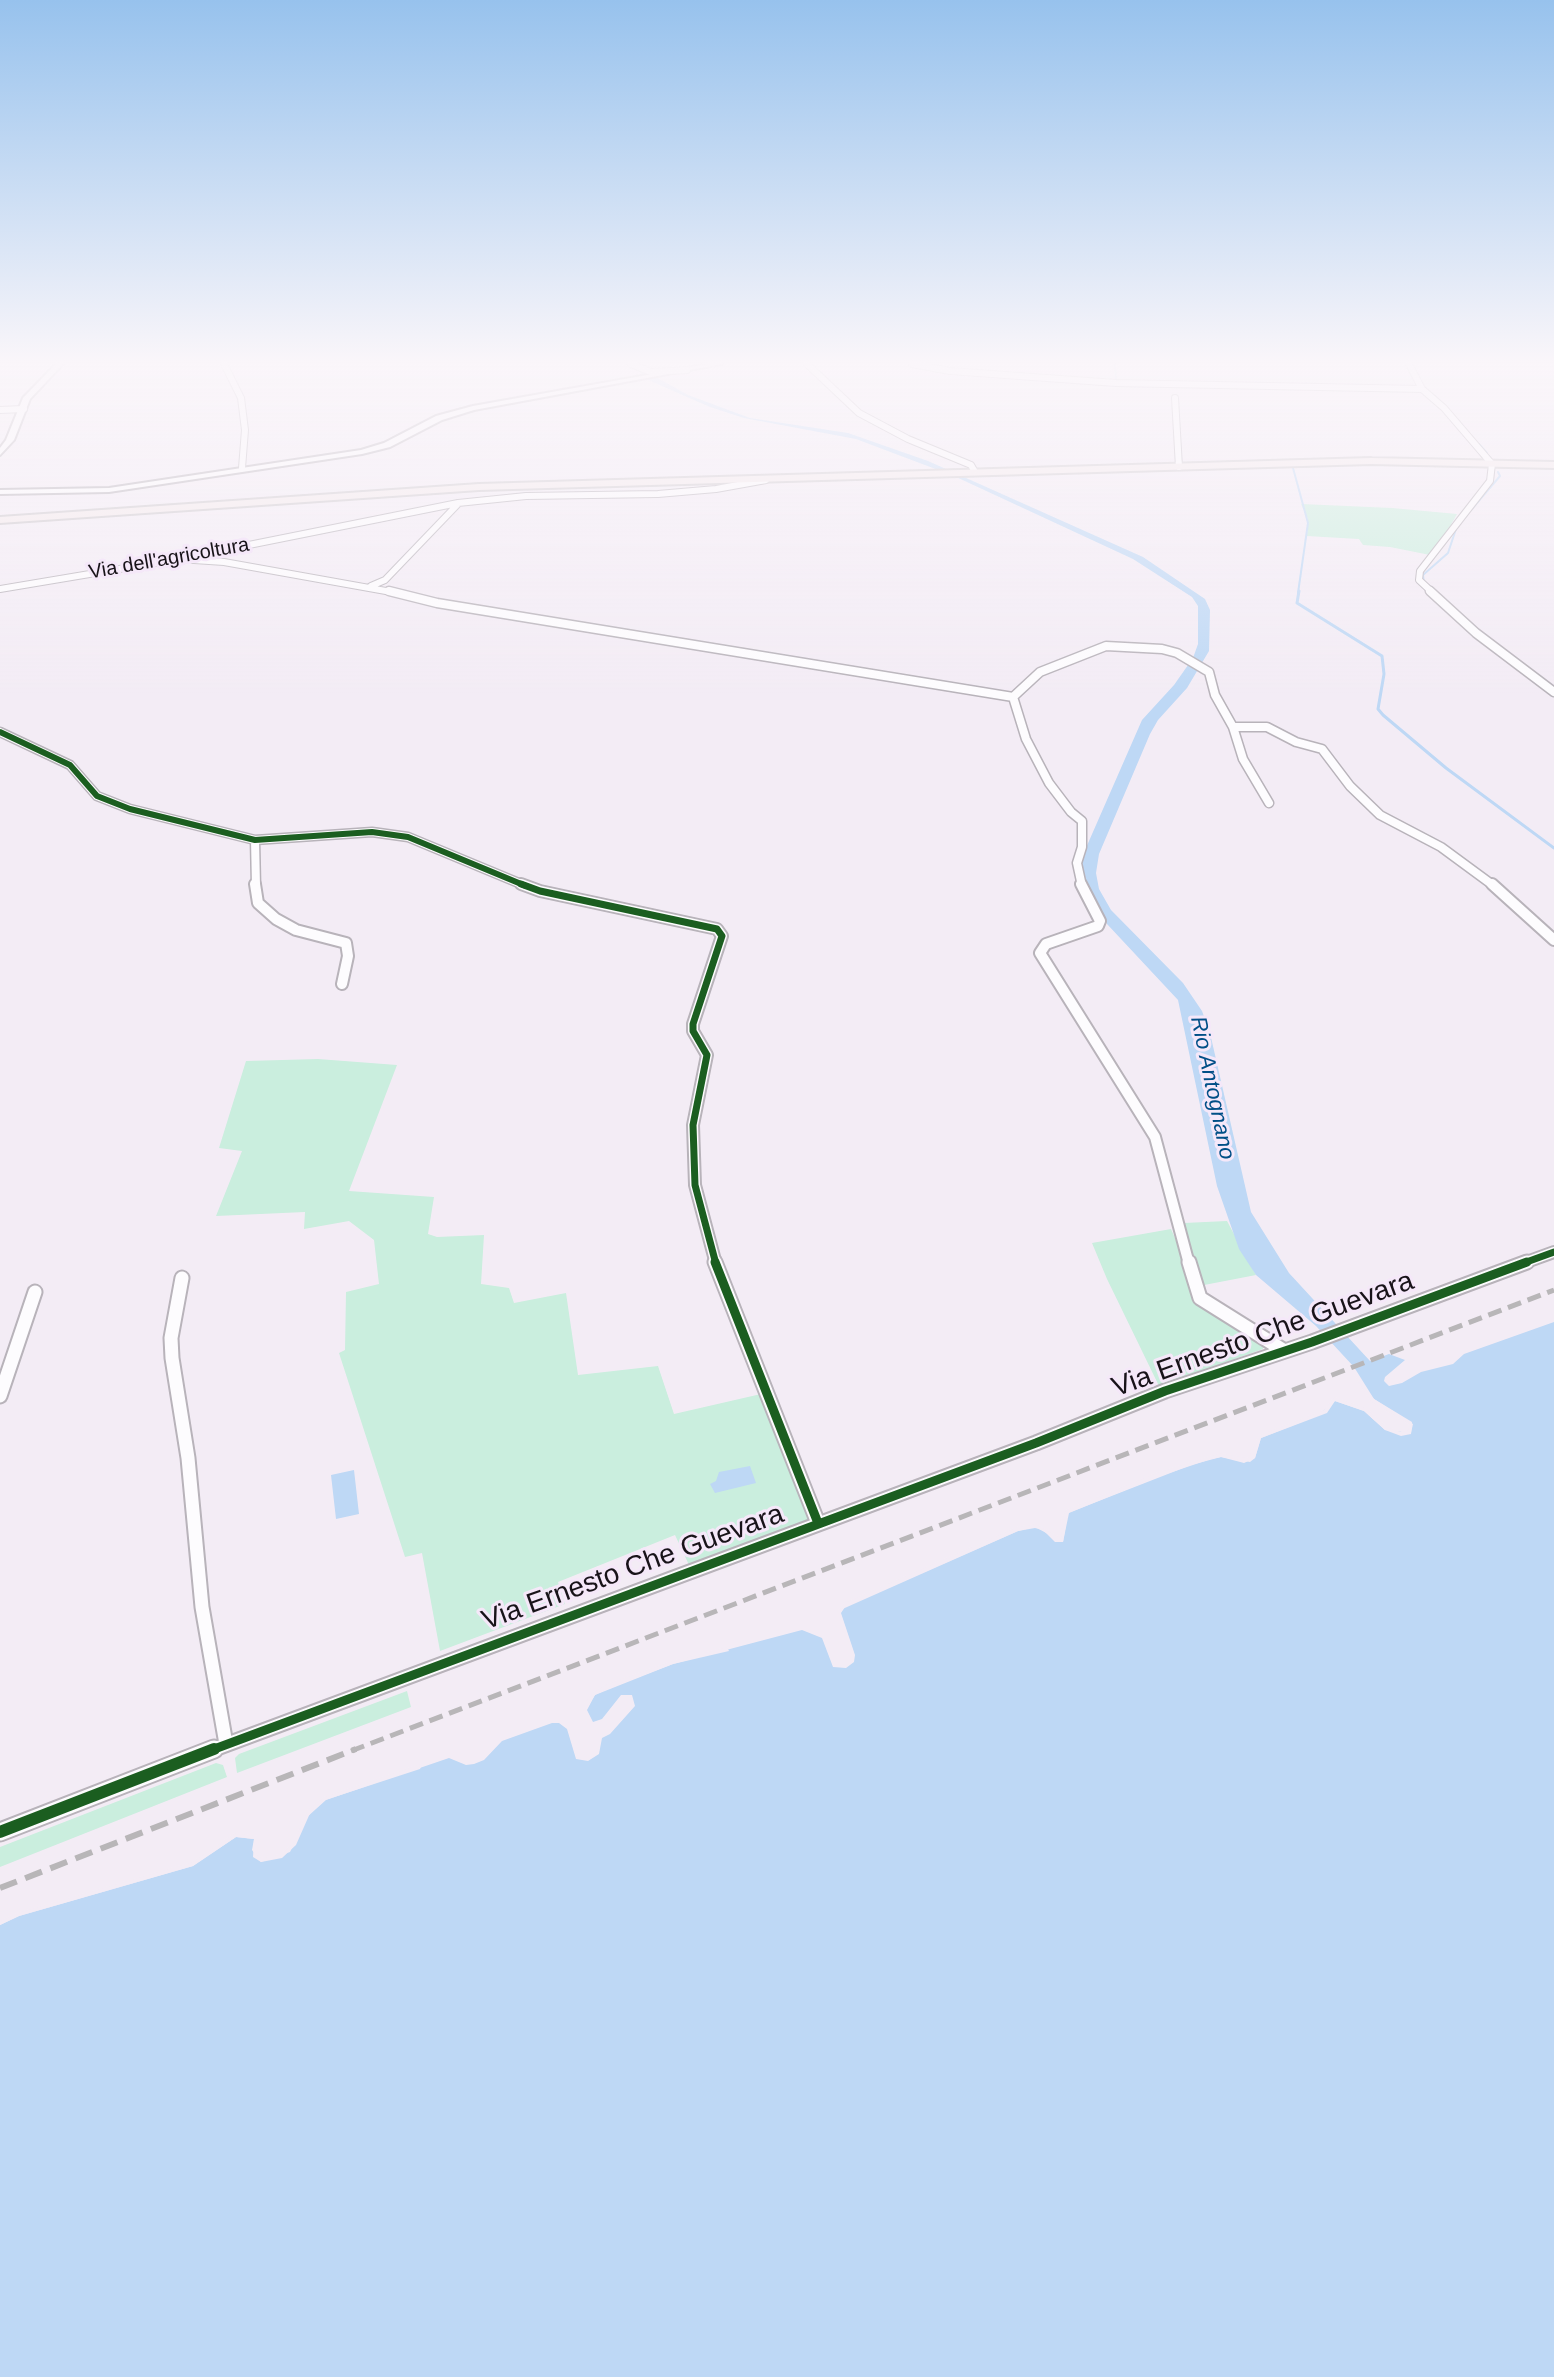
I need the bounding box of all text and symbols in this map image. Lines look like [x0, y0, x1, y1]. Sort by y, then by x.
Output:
street label: Via dell'agricoltura [87, 533, 251, 585]
water label: Rio Antognano [1184, 1014, 1240, 1162]
street label: Via Ernesto Che Guevara [1108, 1265, 1418, 1405]
street label: Via Ernesto Che Guevara [478, 1498, 788, 1638]

